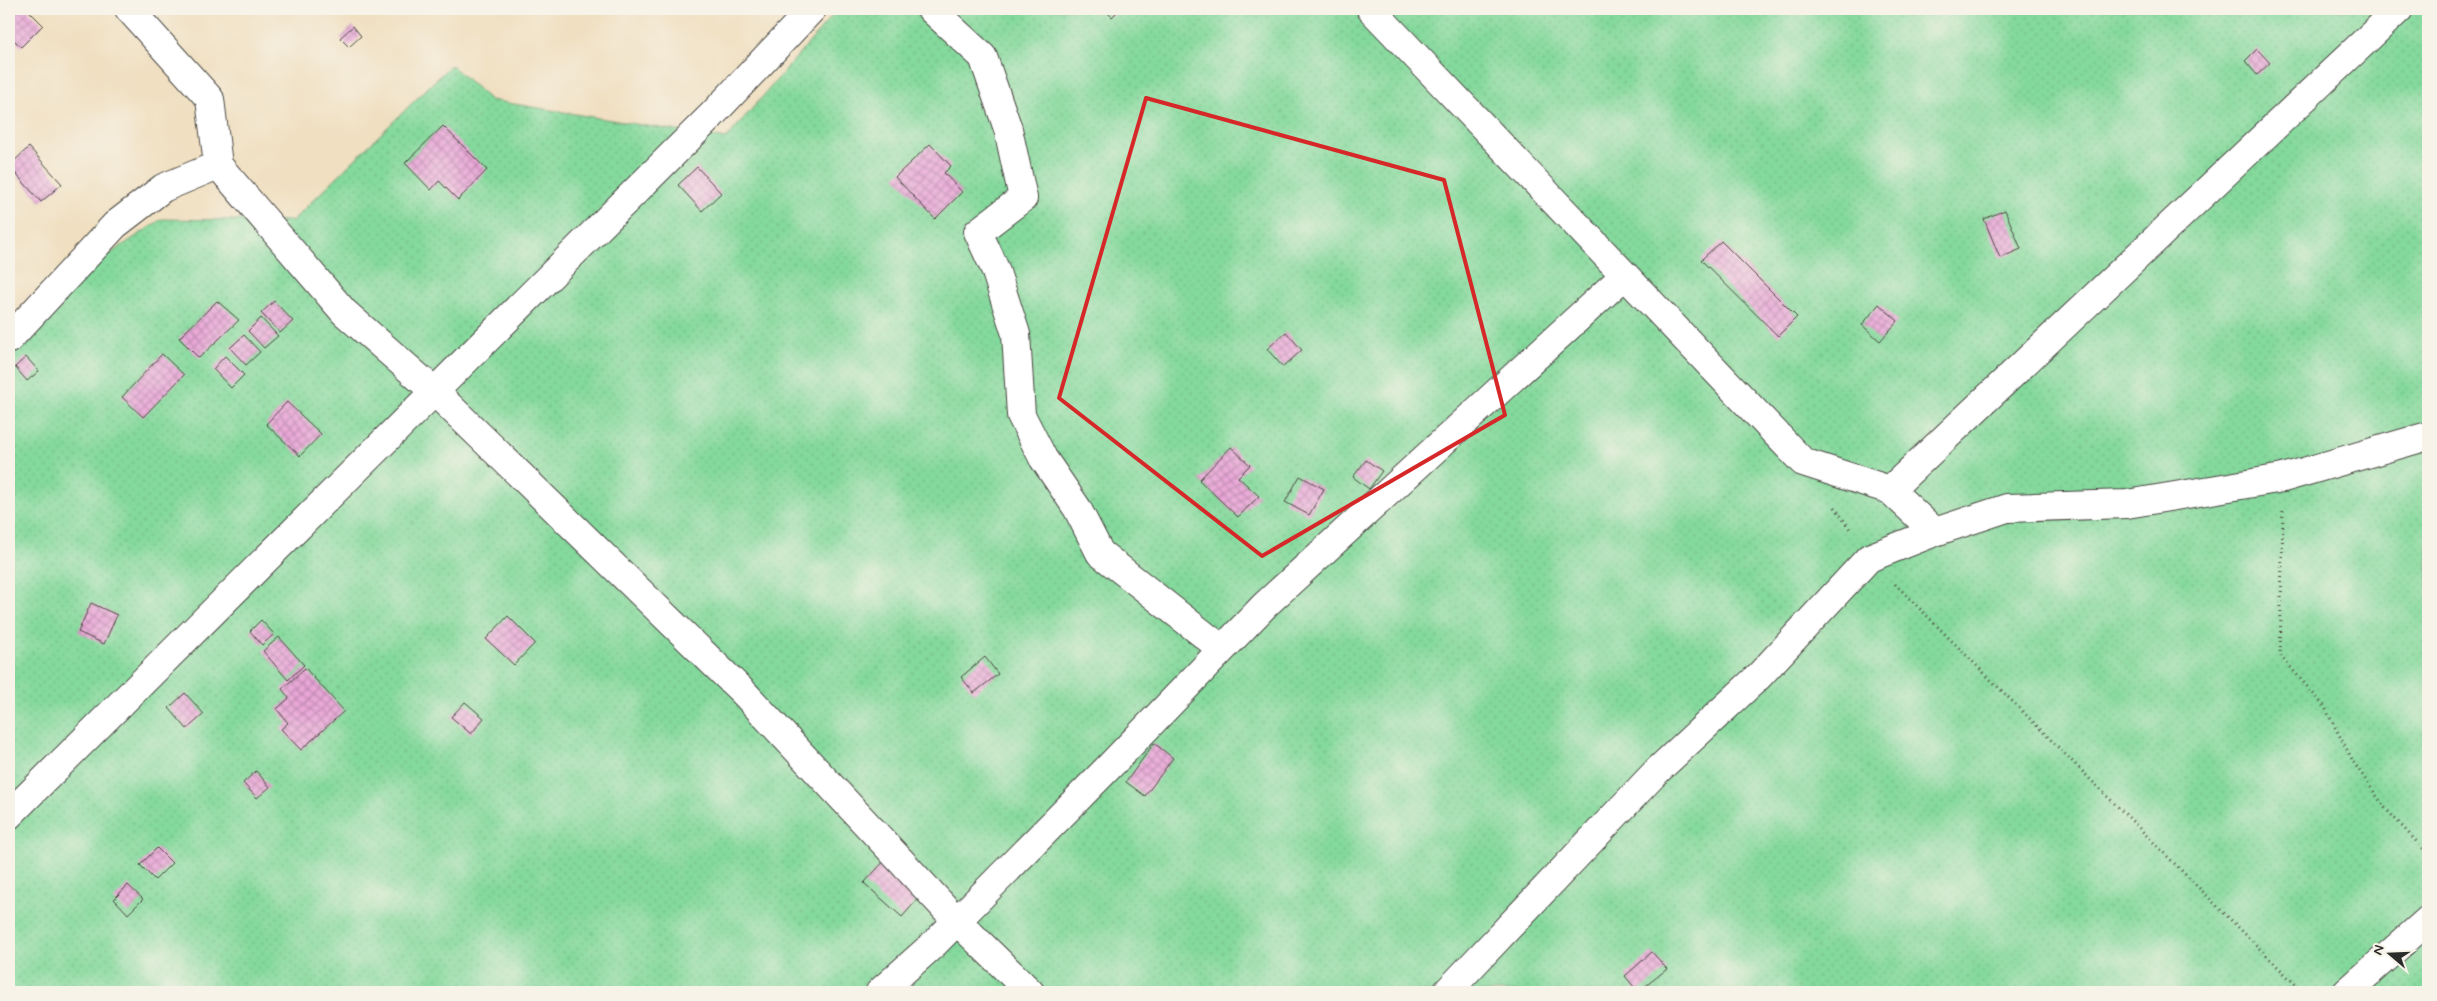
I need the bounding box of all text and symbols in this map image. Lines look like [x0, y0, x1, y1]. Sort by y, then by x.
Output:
north arrow [2364, 928, 2414, 978]
text: N [2369, 943, 2389, 957]

